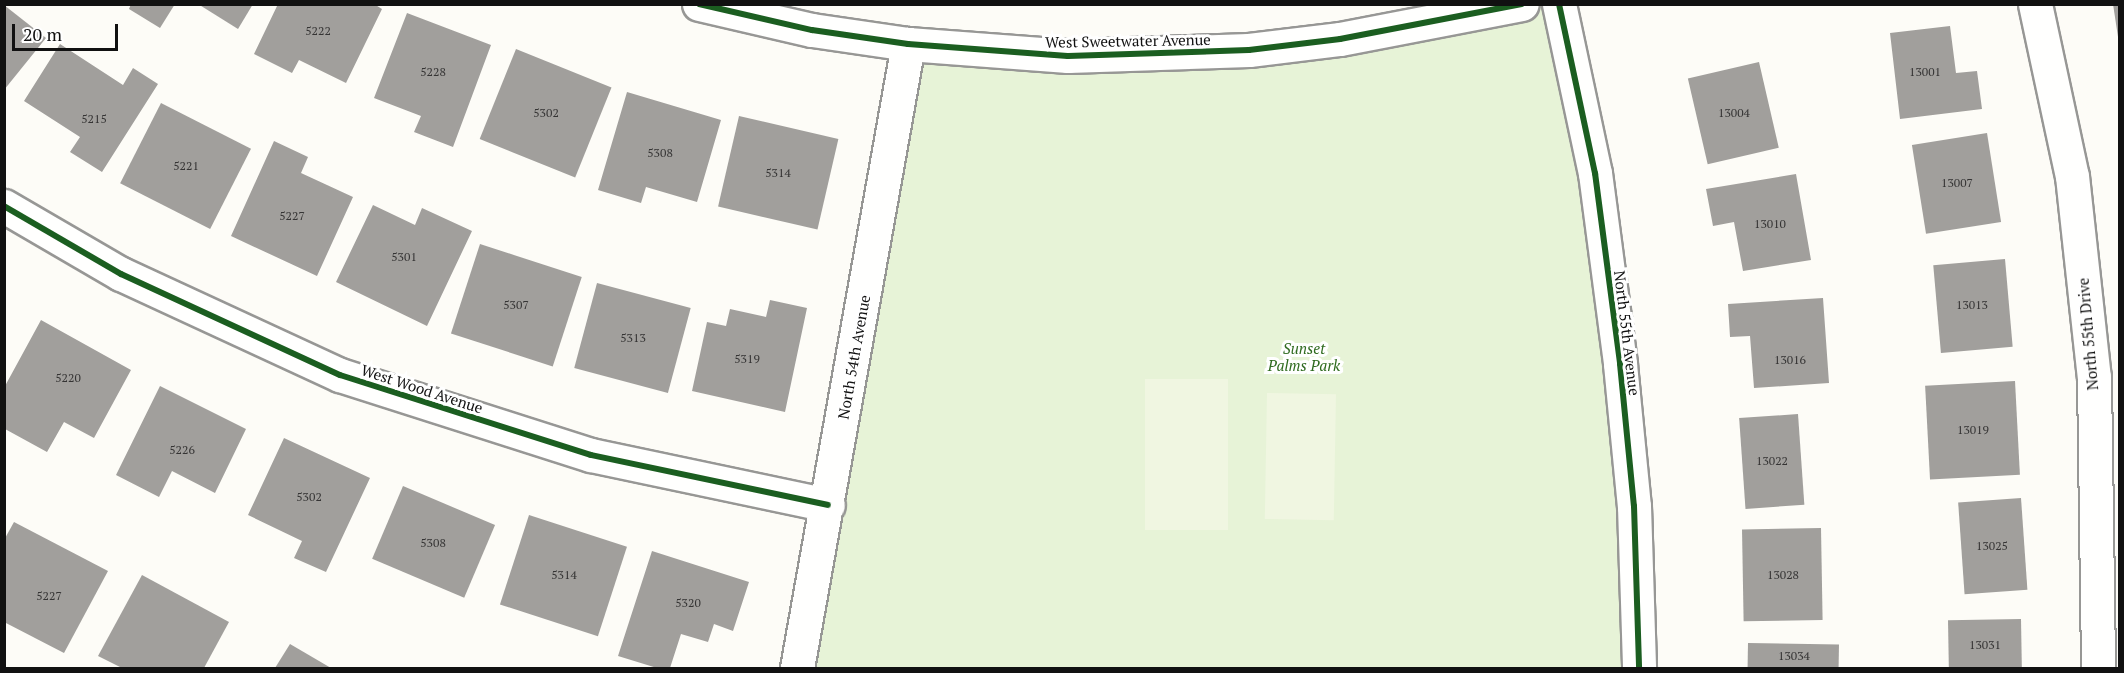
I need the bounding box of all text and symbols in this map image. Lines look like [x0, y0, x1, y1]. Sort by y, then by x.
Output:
scale bar [15, 12, 122, 50]
text: 20 m [23, 22, 62, 46]
house number: 5222 [305, 24, 331, 38]
street label: West Sweetwater Avenue [1045, 31, 1211, 51]
house number: 5228 [420, 65, 446, 79]
house number: 13001 [1909, 65, 1941, 79]
house number: 5302 [533, 106, 559, 120]
house number: 13004 [1718, 106, 1750, 120]
house number: 5215 [81, 112, 107, 126]
house number: 5308 [647, 146, 673, 160]
house number: 5221 [173, 159, 199, 173]
house number: 5314 [765, 166, 791, 180]
house number: 13007 [1941, 176, 1973, 190]
house number: 5227 [279, 209, 305, 223]
house number: 13010 [1754, 217, 1786, 231]
house number: 5301 [391, 250, 417, 264]
street label: North 55th Avenue [1610, 269, 1644, 397]
street label: North 55th Drive [2074, 277, 2102, 391]
street label: North 54th Avenue [834, 293, 874, 421]
house number: 5307 [503, 298, 529, 312]
house number: 13013 [1956, 298, 1988, 312]
house number: 5313 [620, 331, 646, 345]
park label: Sunset Palms Park [1268, 339, 1340, 374]
house number: 5319 [734, 352, 760, 366]
house number: 13016 [1774, 353, 1806, 367]
street label: West Wood Avenue [359, 361, 485, 417]
house number: 5220 [55, 371, 81, 385]
house number: 13019 [1957, 423, 1989, 437]
house number: 5226 [169, 443, 195, 457]
house number: 13022 [1756, 454, 1788, 468]
house number: 5302 [296, 490, 322, 504]
house number: 5308 [420, 536, 446, 550]
house number: 13025 [1976, 539, 2008, 553]
house number: 5314 [551, 568, 577, 582]
house number: 13028 [1767, 568, 1799, 582]
house number: 5227 [36, 589, 62, 603]
house number: 5320 [675, 596, 701, 610]
house number: 13031 [1969, 638, 2001, 652]
house number: 13034 [1778, 649, 1810, 663]

